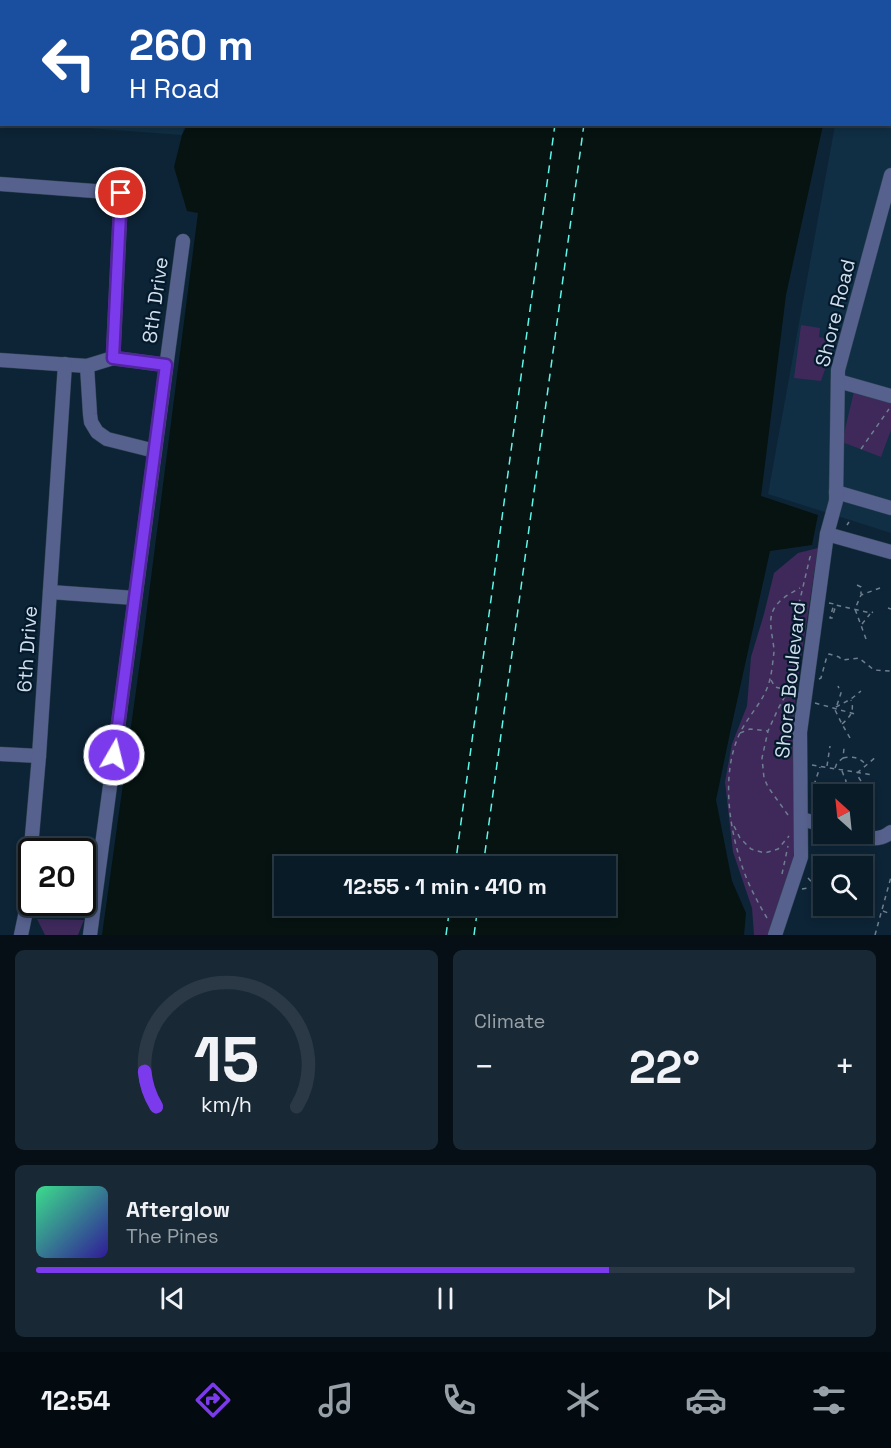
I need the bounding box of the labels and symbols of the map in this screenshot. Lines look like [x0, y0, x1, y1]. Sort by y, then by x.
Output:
pin [95, 167, 146, 218]
street label: 8th Drive [136, 255, 174, 345]
street label: Shore Road [809, 256, 861, 370]
street label: Shore Boulevard [769, 600, 811, 760]
street label: 6th Drive [11, 605, 43, 693]
position arrow [82, 723, 146, 787]
north arrow [813, 784, 873, 844]
speed limit sign: 20 [18, 838, 96, 916]

